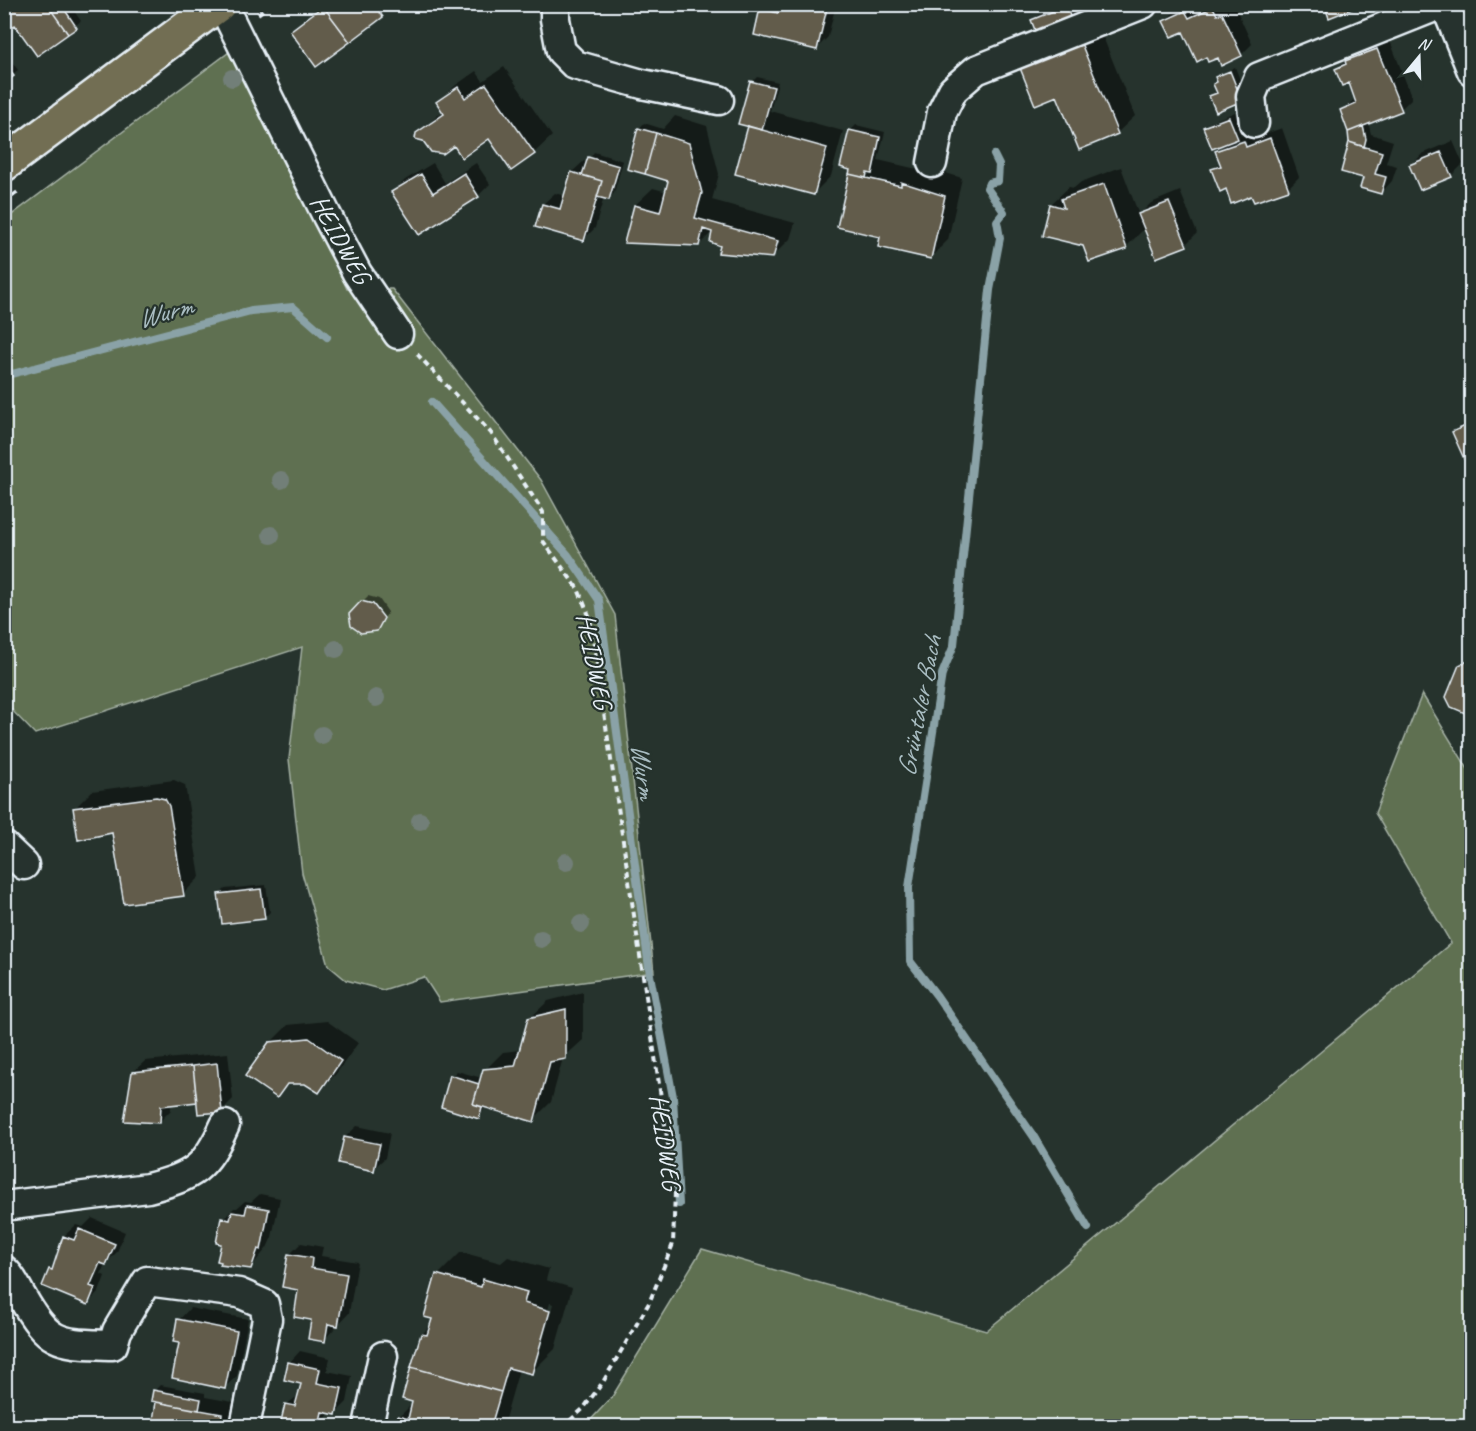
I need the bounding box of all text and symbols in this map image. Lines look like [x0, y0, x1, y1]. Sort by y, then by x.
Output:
north arrow [1389, 27, 1449, 87]
text: N [1416, 33, 1434, 56]
street label: HEIDWEG [303, 189, 380, 292]
water label: Wurm [134, 288, 199, 336]
street label: HEIDWEG [569, 611, 621, 715]
water label: Grüntaler Bach [889, 631, 950, 779]
water label: Wurm [623, 741, 665, 803]
street label: HEIDWEG [642, 1092, 689, 1195]

